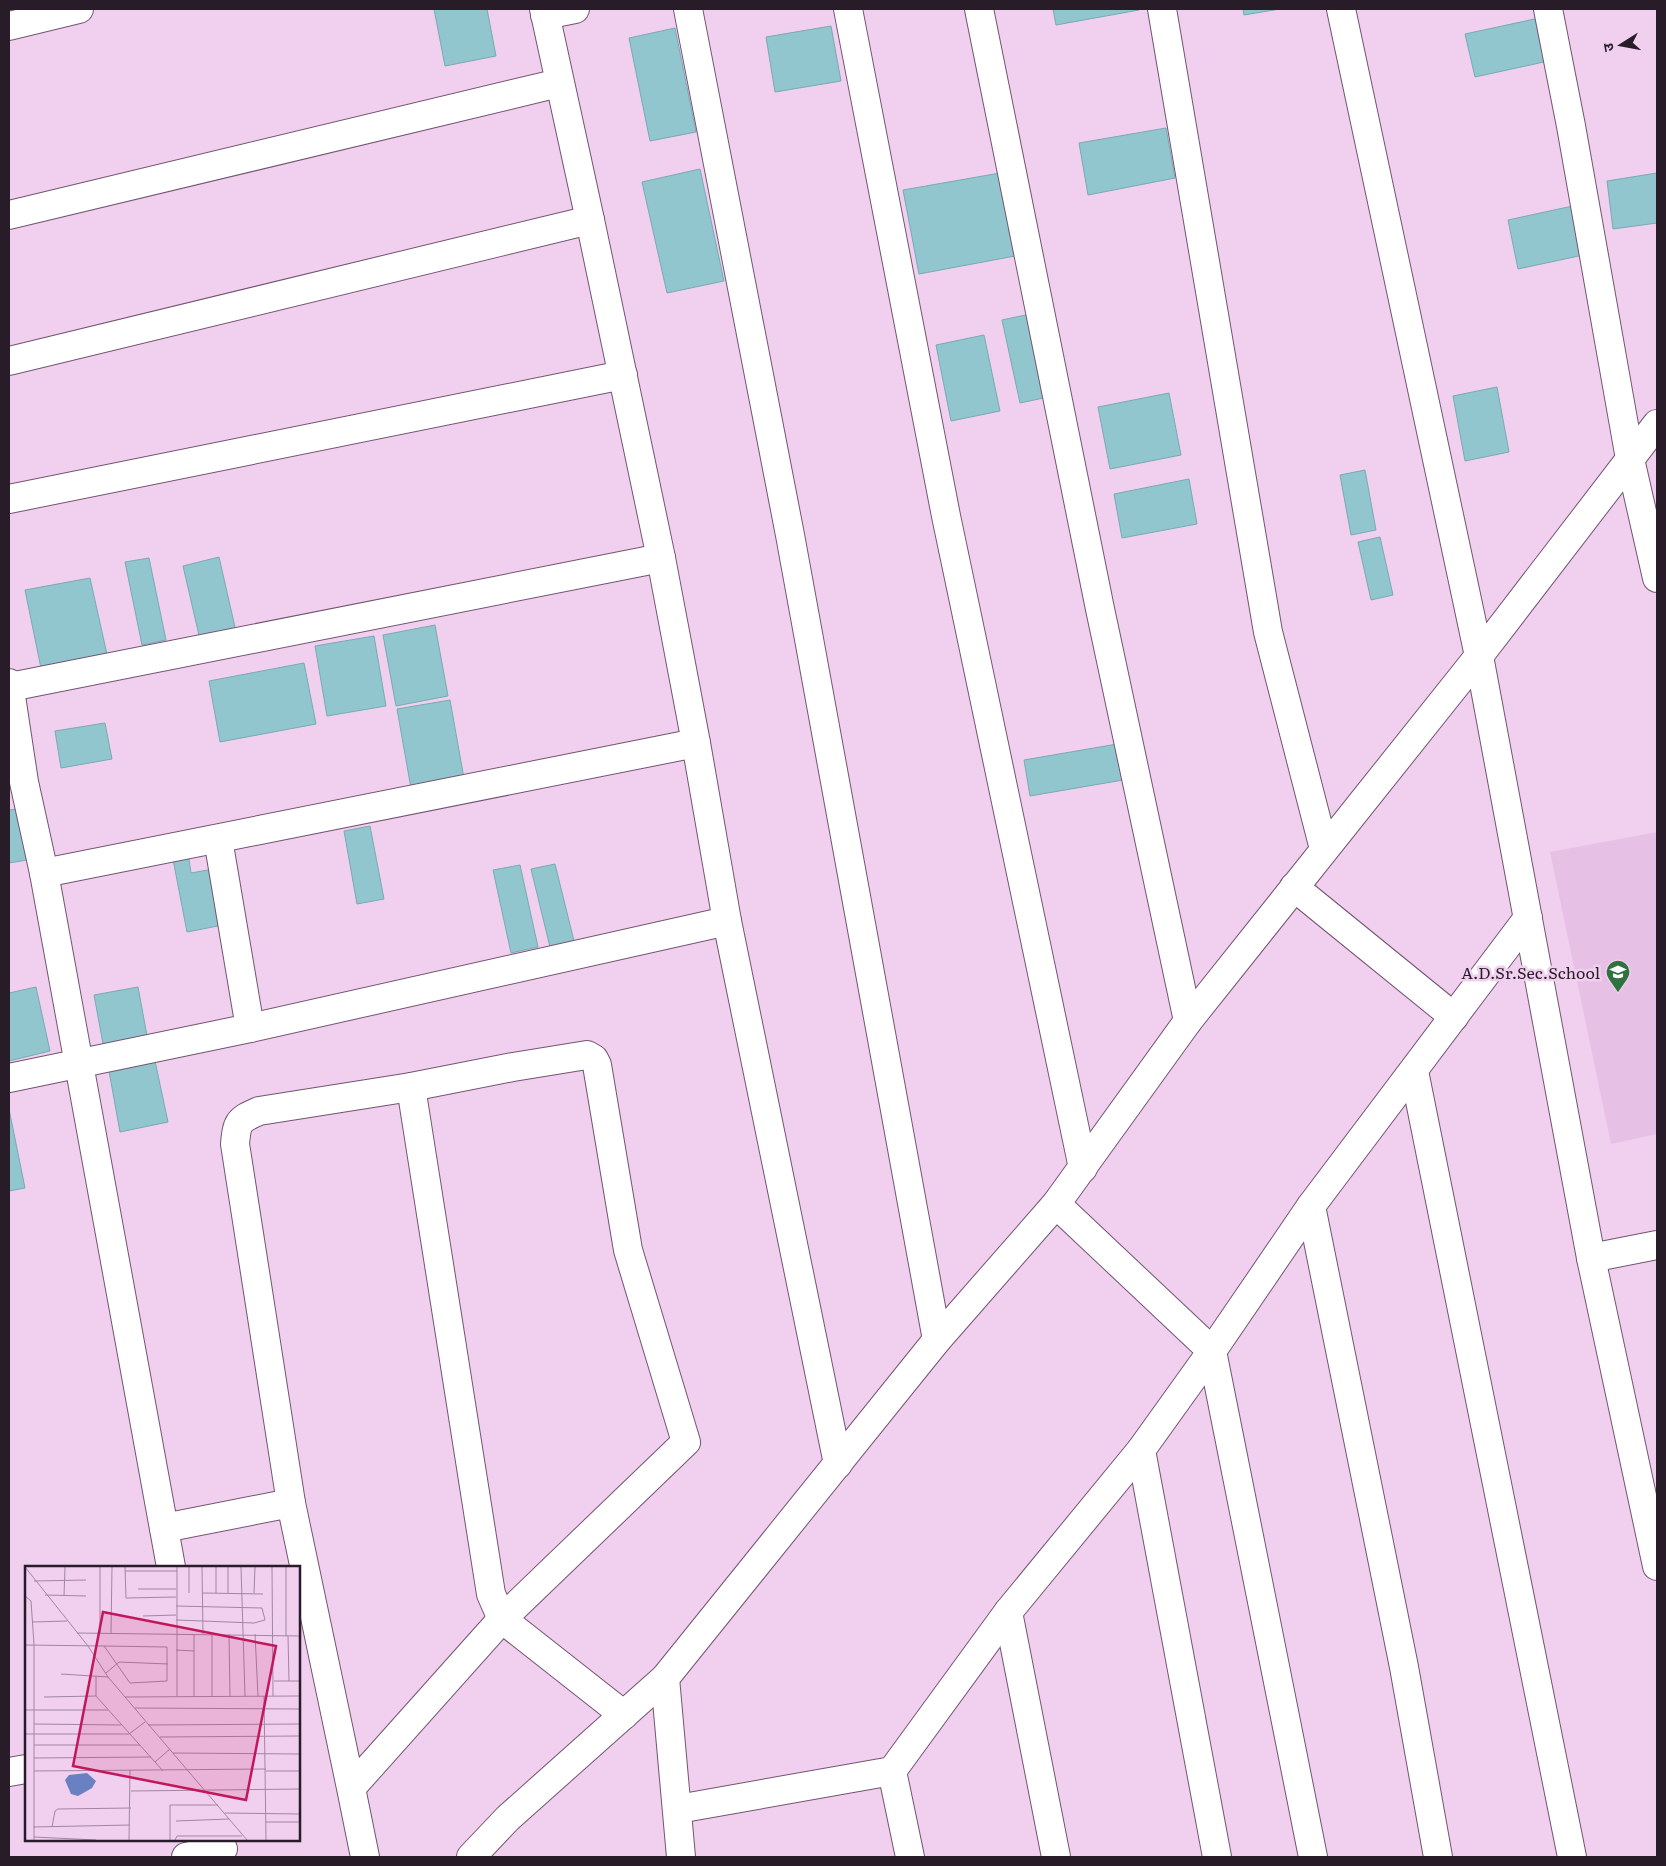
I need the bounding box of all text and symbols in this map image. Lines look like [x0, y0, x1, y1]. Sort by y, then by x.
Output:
north arrow [1596, 20, 1646, 70]
text: उ [1597, 41, 1618, 54]
school or university icon: A.D.Sr.Sec.School [1605, 959, 1631, 993]
place label: A.D.Sr.Sec.School [1461, 960, 1600, 984]
inset map [25, 1566, 300, 1841]

